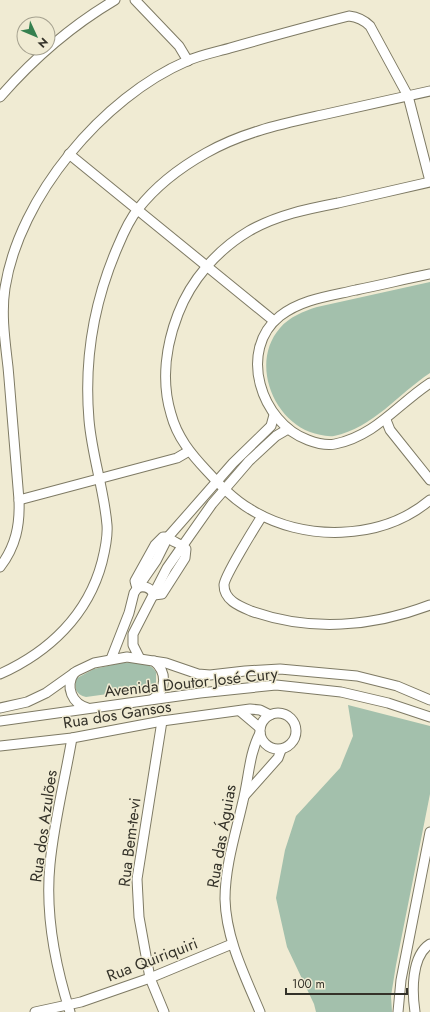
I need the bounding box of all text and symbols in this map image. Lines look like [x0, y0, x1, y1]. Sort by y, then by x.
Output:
north arrow [16, 16, 56, 56]
text: N [34, 34, 52, 52]
street label: Avenida Doutor José Cury [103, 662, 280, 703]
street label: Rua dos Gansos [61, 695, 173, 734]
street label: Rua dos Azulões [24, 769, 63, 884]
street label: Rua das Águias [201, 783, 242, 889]
street label: Rua Bem-te-vi [113, 796, 146, 888]
street label: Rua Quiriquiri [103, 932, 201, 987]
scale bar [286, 970, 407, 996]
text: 100 m [292, 975, 325, 993]

